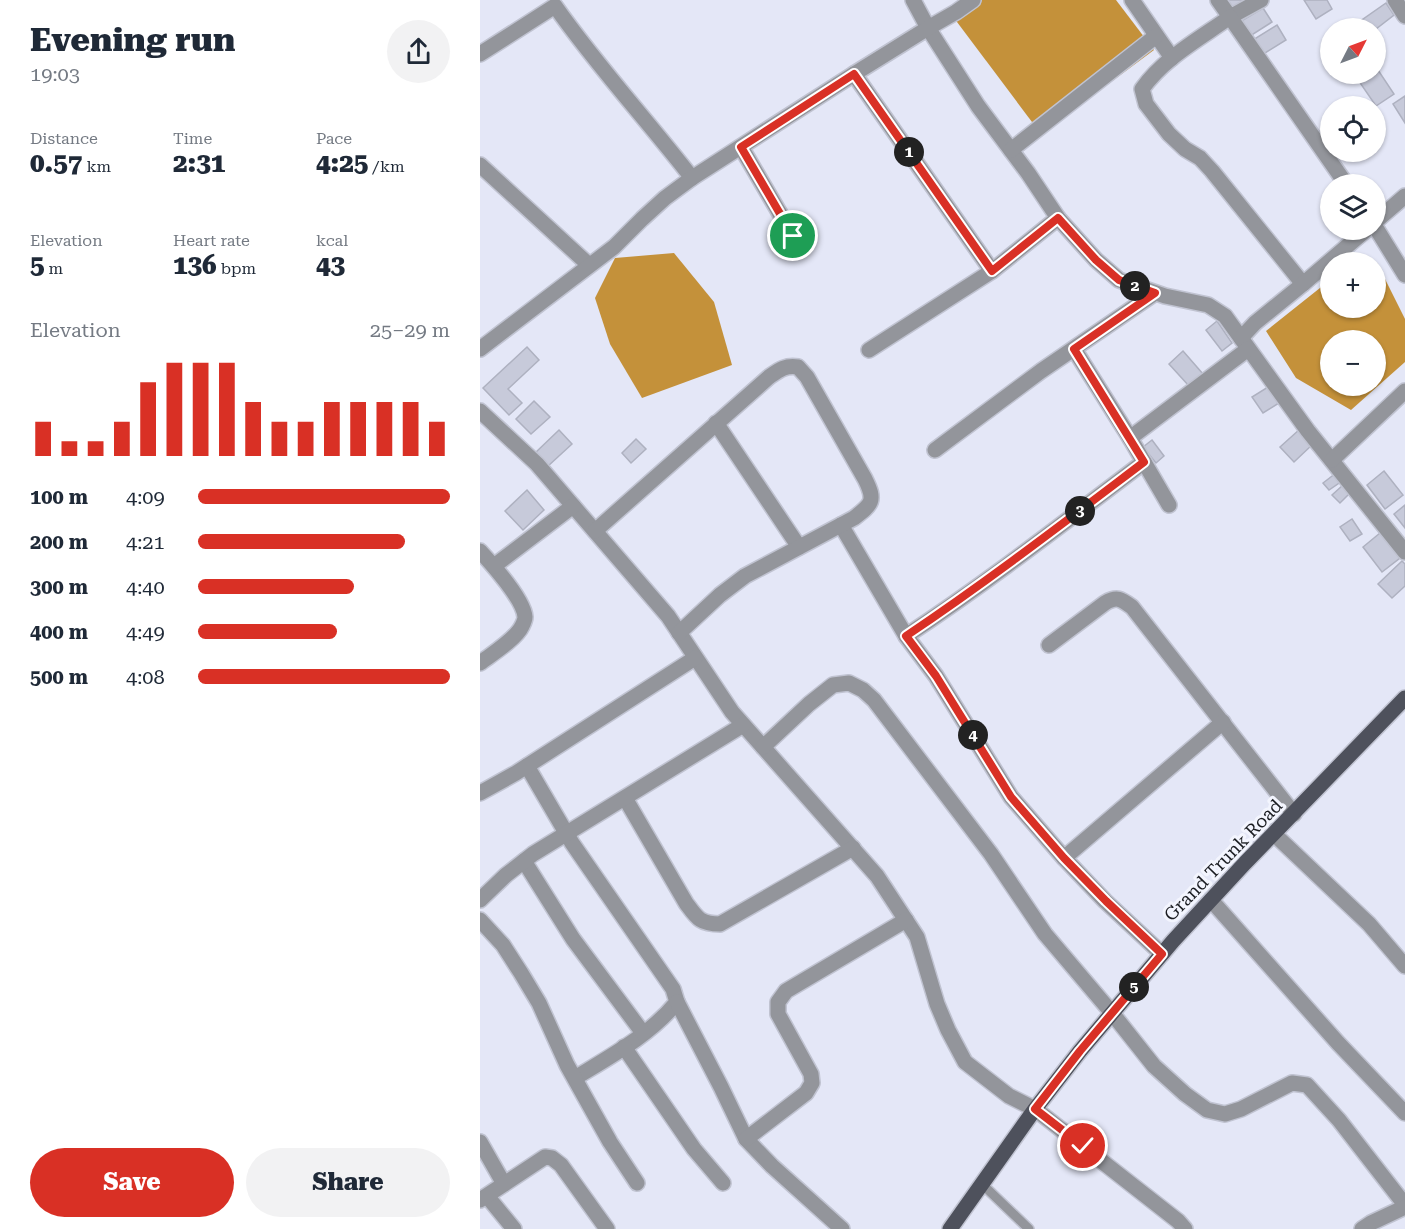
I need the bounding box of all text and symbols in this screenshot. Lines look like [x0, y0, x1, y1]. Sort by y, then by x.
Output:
north arrow [1320, 18, 1386, 84]
map controls [1320, 18, 1386, 396]
text: Evening run [30, 20, 235, 59]
button: share [387, 20, 450, 83]
text: 19:03 [30, 62, 80, 86]
button: locate [1320, 96, 1386, 162]
text: Distance [30, 129, 98, 148]
text: Time [173, 129, 212, 148]
text: Pace [316, 129, 352, 148]
pin: 1 [894, 137, 924, 167]
text: 1 [905, 142, 913, 161]
text: 0.57 [30, 148, 82, 178]
text: 2:31 [173, 148, 225, 178]
text: 4:25 [316, 148, 368, 178]
text: km [82, 157, 111, 176]
text: /km [368, 157, 405, 176]
button: layers [1320, 174, 1386, 240]
pin [767, 210, 818, 261]
icon: arrive [776, 219, 809, 252]
text: Elevation [30, 231, 103, 250]
text: Heart rate [173, 231, 250, 250]
text: kcal [316, 231, 348, 250]
text: 5 [30, 250, 45, 280]
text: 136 [173, 250, 217, 280]
text: 43 [316, 250, 345, 280]
button: + [1320, 252, 1386, 318]
text: m [45, 259, 63, 278]
text: bpm [217, 259, 256, 278]
pin: 2 [1120, 271, 1150, 301]
text: 2 [1131, 276, 1139, 295]
text: Elevation [30, 318, 121, 342]
text: 25–29 m [370, 318, 450, 342]
button: − [1320, 330, 1386, 396]
text: 100 m [30, 485, 88, 509]
text: 4:09 [126, 485, 165, 509]
pin: 3 [1065, 496, 1095, 526]
text: 3 [1076, 501, 1084, 520]
text: 200 m [30, 530, 88, 554]
text: 4:21 [126, 530, 165, 554]
text: 300 m [30, 575, 88, 599]
text: 4:40 [126, 575, 165, 599]
text: 400 m [30, 620, 88, 644]
text: 4:49 [126, 620, 165, 644]
text: 500 m [30, 665, 88, 689]
text: 4:08 [126, 665, 165, 689]
pin: 4 [958, 720, 988, 750]
text: 4 [969, 725, 977, 744]
street label: Grand Trunk Road [1160, 795, 1287, 925]
pin: 5 [1119, 972, 1149, 1002]
text: 5 [1130, 977, 1138, 996]
pin [1057, 1120, 1108, 1171]
icon: check [1066, 1129, 1099, 1162]
button: Save [30, 1148, 234, 1217]
button: Share [246, 1148, 450, 1217]

